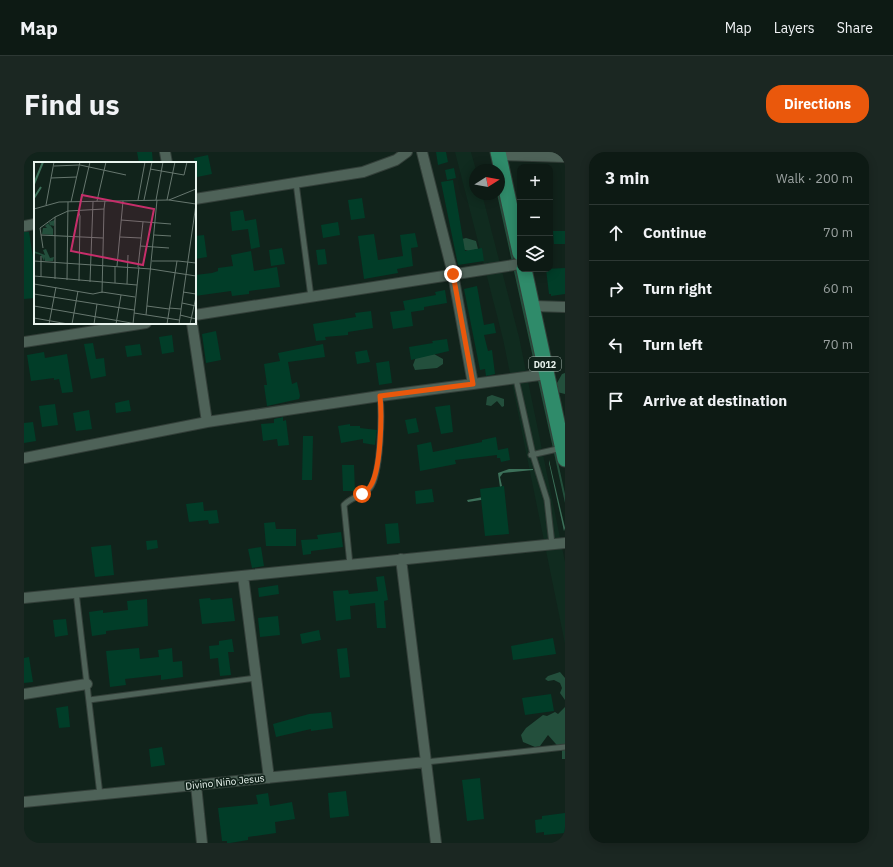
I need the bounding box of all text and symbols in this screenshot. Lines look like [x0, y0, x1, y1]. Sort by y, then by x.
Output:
text: Map [20, 16, 58, 40]
text: Map [725, 19, 752, 37]
text: Layers [774, 19, 815, 37]
text: Share [837, 19, 873, 37]
button: Directions [766, 85, 869, 123]
text: Find us [24, 86, 120, 123]
inset map [34, 162, 196, 324]
north arrow [469, 164, 505, 200]
map controls [517, 164, 553, 272]
button: + [517, 164, 553, 200]
text: 3 min [605, 167, 649, 189]
text: Walk · 200 m [776, 170, 853, 187]
button: − [517, 200, 553, 236]
icon: ahead [605, 222, 627, 244]
text: Continue [643, 223, 707, 242]
text: 70 m [823, 224, 853, 241]
button: layers [517, 236, 553, 272]
route end [444, 265, 462, 283]
icon: right [605, 278, 627, 300]
text: Turn right [643, 279, 712, 298]
text: 60 m [823, 280, 853, 297]
icon: left [605, 334, 627, 356]
text: Turn left [643, 335, 703, 354]
text: 70 m [823, 336, 853, 353]
road number: D012 [529, 357, 561, 371]
icon: arrive [605, 390, 627, 412]
text: Arrive at destination [643, 391, 787, 410]
route start [353, 485, 371, 503]
street label: Divino Niño Jesus [185, 771, 265, 793]

